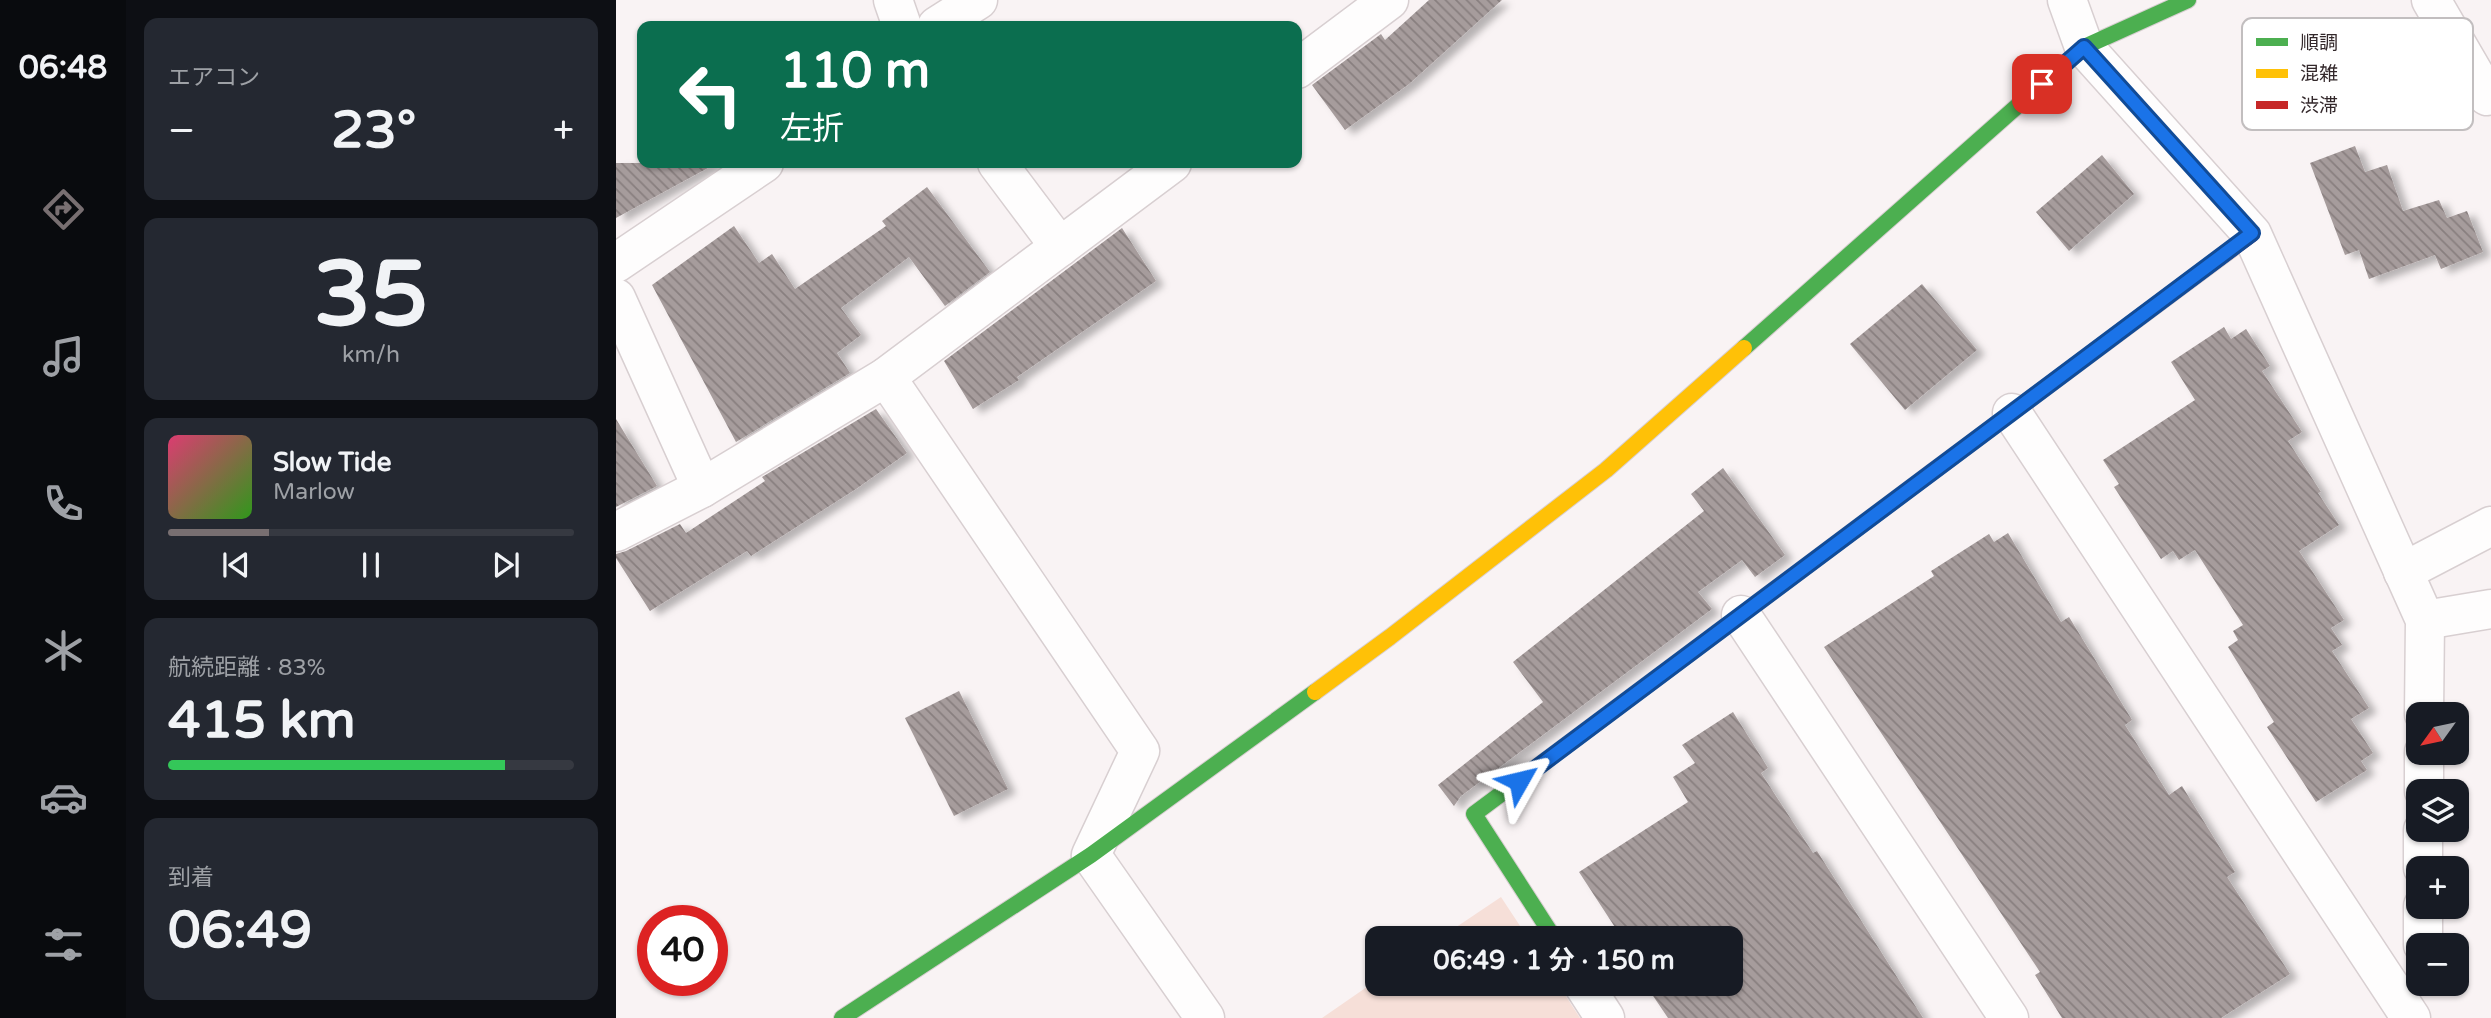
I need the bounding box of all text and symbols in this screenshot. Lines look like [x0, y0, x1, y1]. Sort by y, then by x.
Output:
legend [2242, 18, 2473, 130]
text: 順調 [2300, 32, 2338, 54]
text: 110 m [780, 42, 930, 101]
text: 06:48 [19, 49, 107, 87]
icon: left [665, 49, 756, 140]
pin [2012, 54, 2072, 114]
text: 混雑 [2300, 63, 2338, 85]
text: エアコン [168, 64, 260, 92]
icon: arrive [2023, 65, 2061, 103]
text: 渋滞 [2300, 95, 2338, 117]
text: 23° [331, 99, 416, 162]
text: − [168, 108, 195, 154]
text: + [553, 108, 574, 154]
text: 左折 [780, 110, 844, 148]
icon: directions [39, 185, 88, 234]
text: 35 [314, 240, 428, 350]
icon: music [39, 332, 88, 381]
text: km/h [342, 341, 400, 369]
text: Slow Tide [273, 447, 391, 478]
text: Marlow [273, 478, 355, 506]
icon: phone [39, 479, 88, 528]
icon: previous [217, 546, 255, 584]
icon: pause [352, 546, 390, 584]
icon: next [487, 546, 525, 584]
icon: climate [39, 626, 88, 675]
text: 航続距離 · 83% [168, 654, 326, 682]
text: 415 km [168, 689, 356, 752]
north arrow [2406, 702, 2469, 765]
map controls [2406, 702, 2469, 996]
position arrow [1482, 744, 1556, 818]
icon: car [39, 773, 88, 822]
button: layers [2406, 779, 2469, 842]
button: + [2406, 856, 2469, 919]
text: 到着 [168, 864, 214, 892]
text: 06:49 [168, 899, 312, 962]
speed limit sign: 40 [637, 905, 728, 996]
icon: filters [39, 920, 88, 969]
button: − [2406, 933, 2469, 996]
text: 06:49 · 1 分 · 150 m [1433, 945, 1675, 976]

